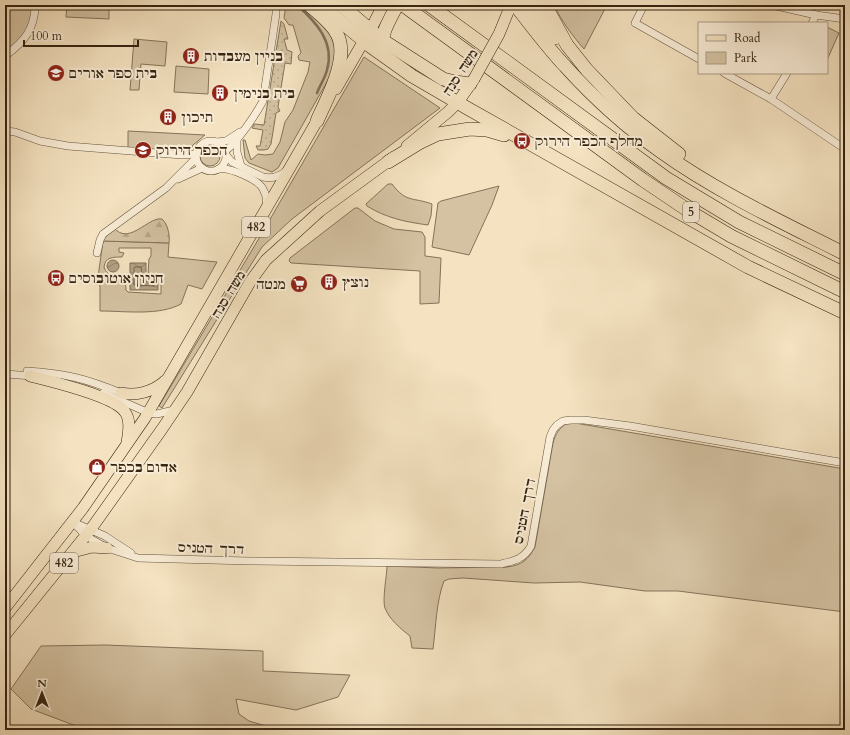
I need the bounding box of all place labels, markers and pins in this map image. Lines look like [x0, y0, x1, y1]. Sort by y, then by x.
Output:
building icon: בניין מעבדות [181, 46, 201, 66]
place label: בניין מעבדות [204, 48, 283, 66]
school or university icon: בית ספר אורים [46, 63, 66, 83]
place label: בית ספר אורים [69, 65, 158, 83]
building icon: בית בנימין [210, 83, 230, 103]
place label: בית בנימין [233, 85, 295, 103]
building icon: תיכון [158, 107, 178, 127]
place label: תיכון [181, 109, 213, 127]
bus stop icon: מחלף הכפר הירוק [512, 131, 532, 151]
place label: מחלף הכפר הירוק [535, 133, 643, 151]
school or university icon: הכפר הירוק [133, 140, 153, 160]
place label: הכפר הירוק [156, 142, 228, 160]
bus stop icon: חניון אוטובוסים [46, 268, 66, 288]
place label: חניון אוטובוסים [69, 270, 163, 288]
building icon: נוצץ [319, 272, 339, 292]
supermarket icon: מנטה [289, 274, 309, 294]
place label: נוצץ [342, 274, 369, 292]
place label: מנטה [256, 276, 286, 294]
shop icon: אדום בכפר [87, 457, 107, 477]
place label: אדום בכפר [110, 459, 177, 477]

